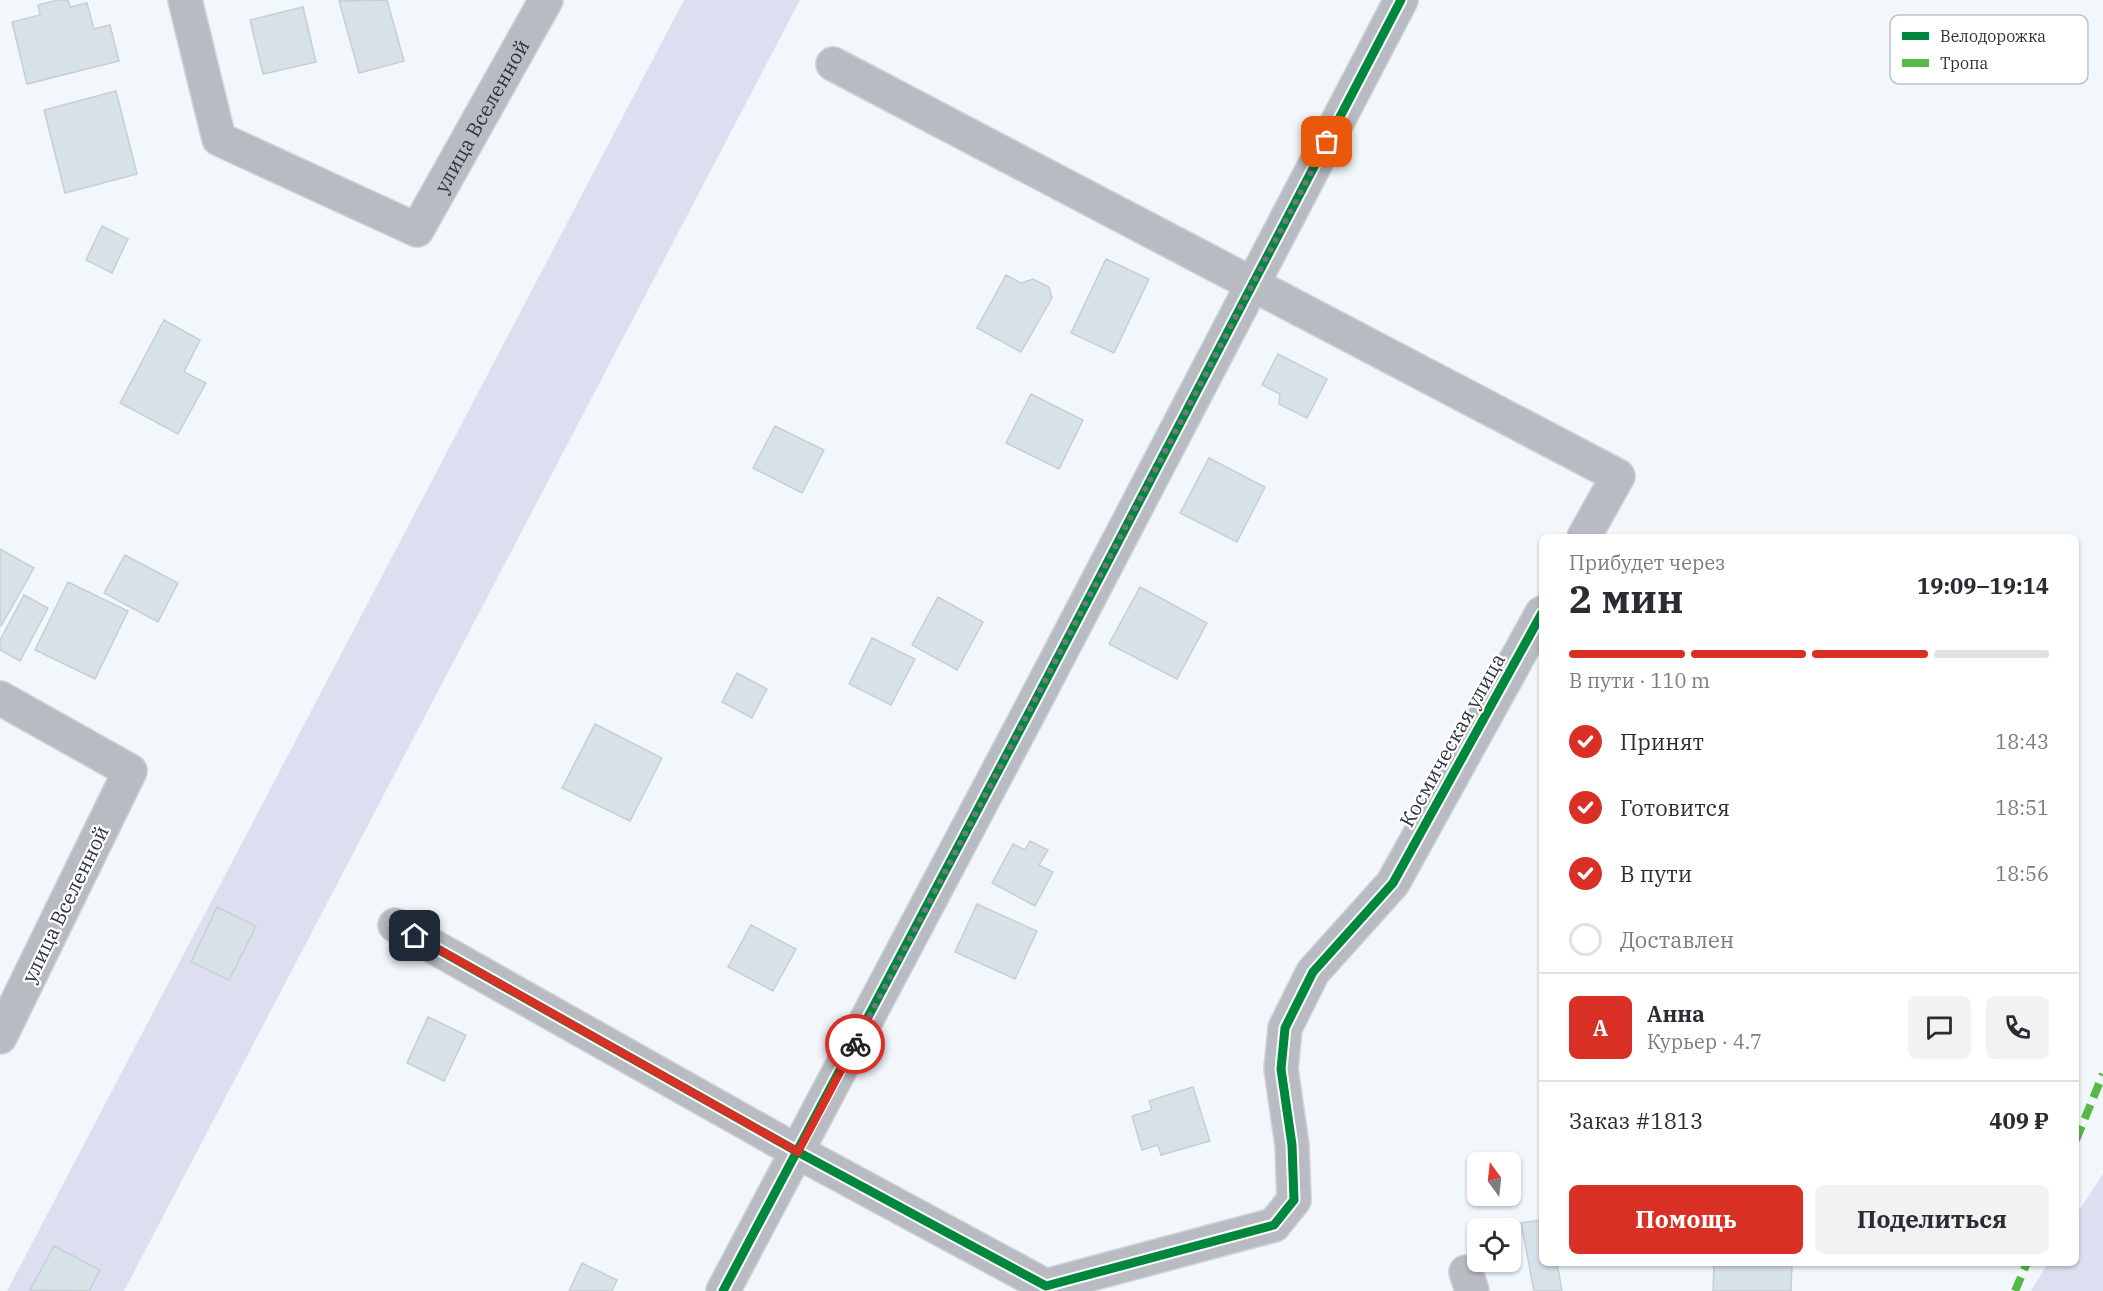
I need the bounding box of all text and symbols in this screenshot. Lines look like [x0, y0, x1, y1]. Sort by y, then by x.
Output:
legend [1890, 15, 2088, 84]
text: Велодорожка [1940, 26, 2046, 46]
street label: улица Вселенной [427, 34, 535, 197]
text: Тропа [1940, 53, 1989, 73]
pin [1301, 116, 1352, 167]
icon: bag [1310, 125, 1343, 158]
text: Прибудет через [1569, 549, 1725, 576]
text: 19:09–19:14 [1917, 571, 2049, 600]
text: 2 мин [1569, 573, 1683, 624]
street label: Космическая улица [1393, 648, 1511, 832]
text: В пути · 110 m [1569, 667, 1710, 694]
icon: check [1569, 725, 1602, 758]
text: Принят [1620, 727, 1704, 756]
text: 18:43 [1995, 728, 2049, 755]
icon: check [1569, 791, 1602, 824]
text: Готовится [1620, 793, 1730, 822]
text: 18:51 [1995, 794, 2049, 821]
street label: улица Вселенной [15, 821, 115, 987]
icon: check [1569, 857, 1602, 890]
text: В пути [1620, 859, 1692, 888]
text: 18:56 [1995, 860, 2049, 887]
pin [389, 910, 440, 961]
icon: home [398, 919, 431, 952]
text: Доставлен [1620, 925, 1734, 954]
button: chat [1908, 996, 1971, 1059]
button: phone [1986, 996, 2049, 1059]
text: Анна [1647, 999, 1705, 1028]
text: А [1593, 1013, 1608, 1042]
courier [825, 1014, 885, 1074]
icon: bike [839, 1028, 872, 1061]
text: Курьер · 4.7 [1647, 1028, 1762, 1055]
text: Заказ #1813 [1569, 1106, 1703, 1135]
text: 409 ₽ [1989, 1106, 2049, 1135]
north arrow [1467, 1152, 1521, 1206]
map controls [1467, 1152, 1521, 1272]
button: Помощь [1569, 1185, 1803, 1254]
button: Поделиться [1815, 1185, 2049, 1254]
button: locate [1467, 1218, 1521, 1272]

